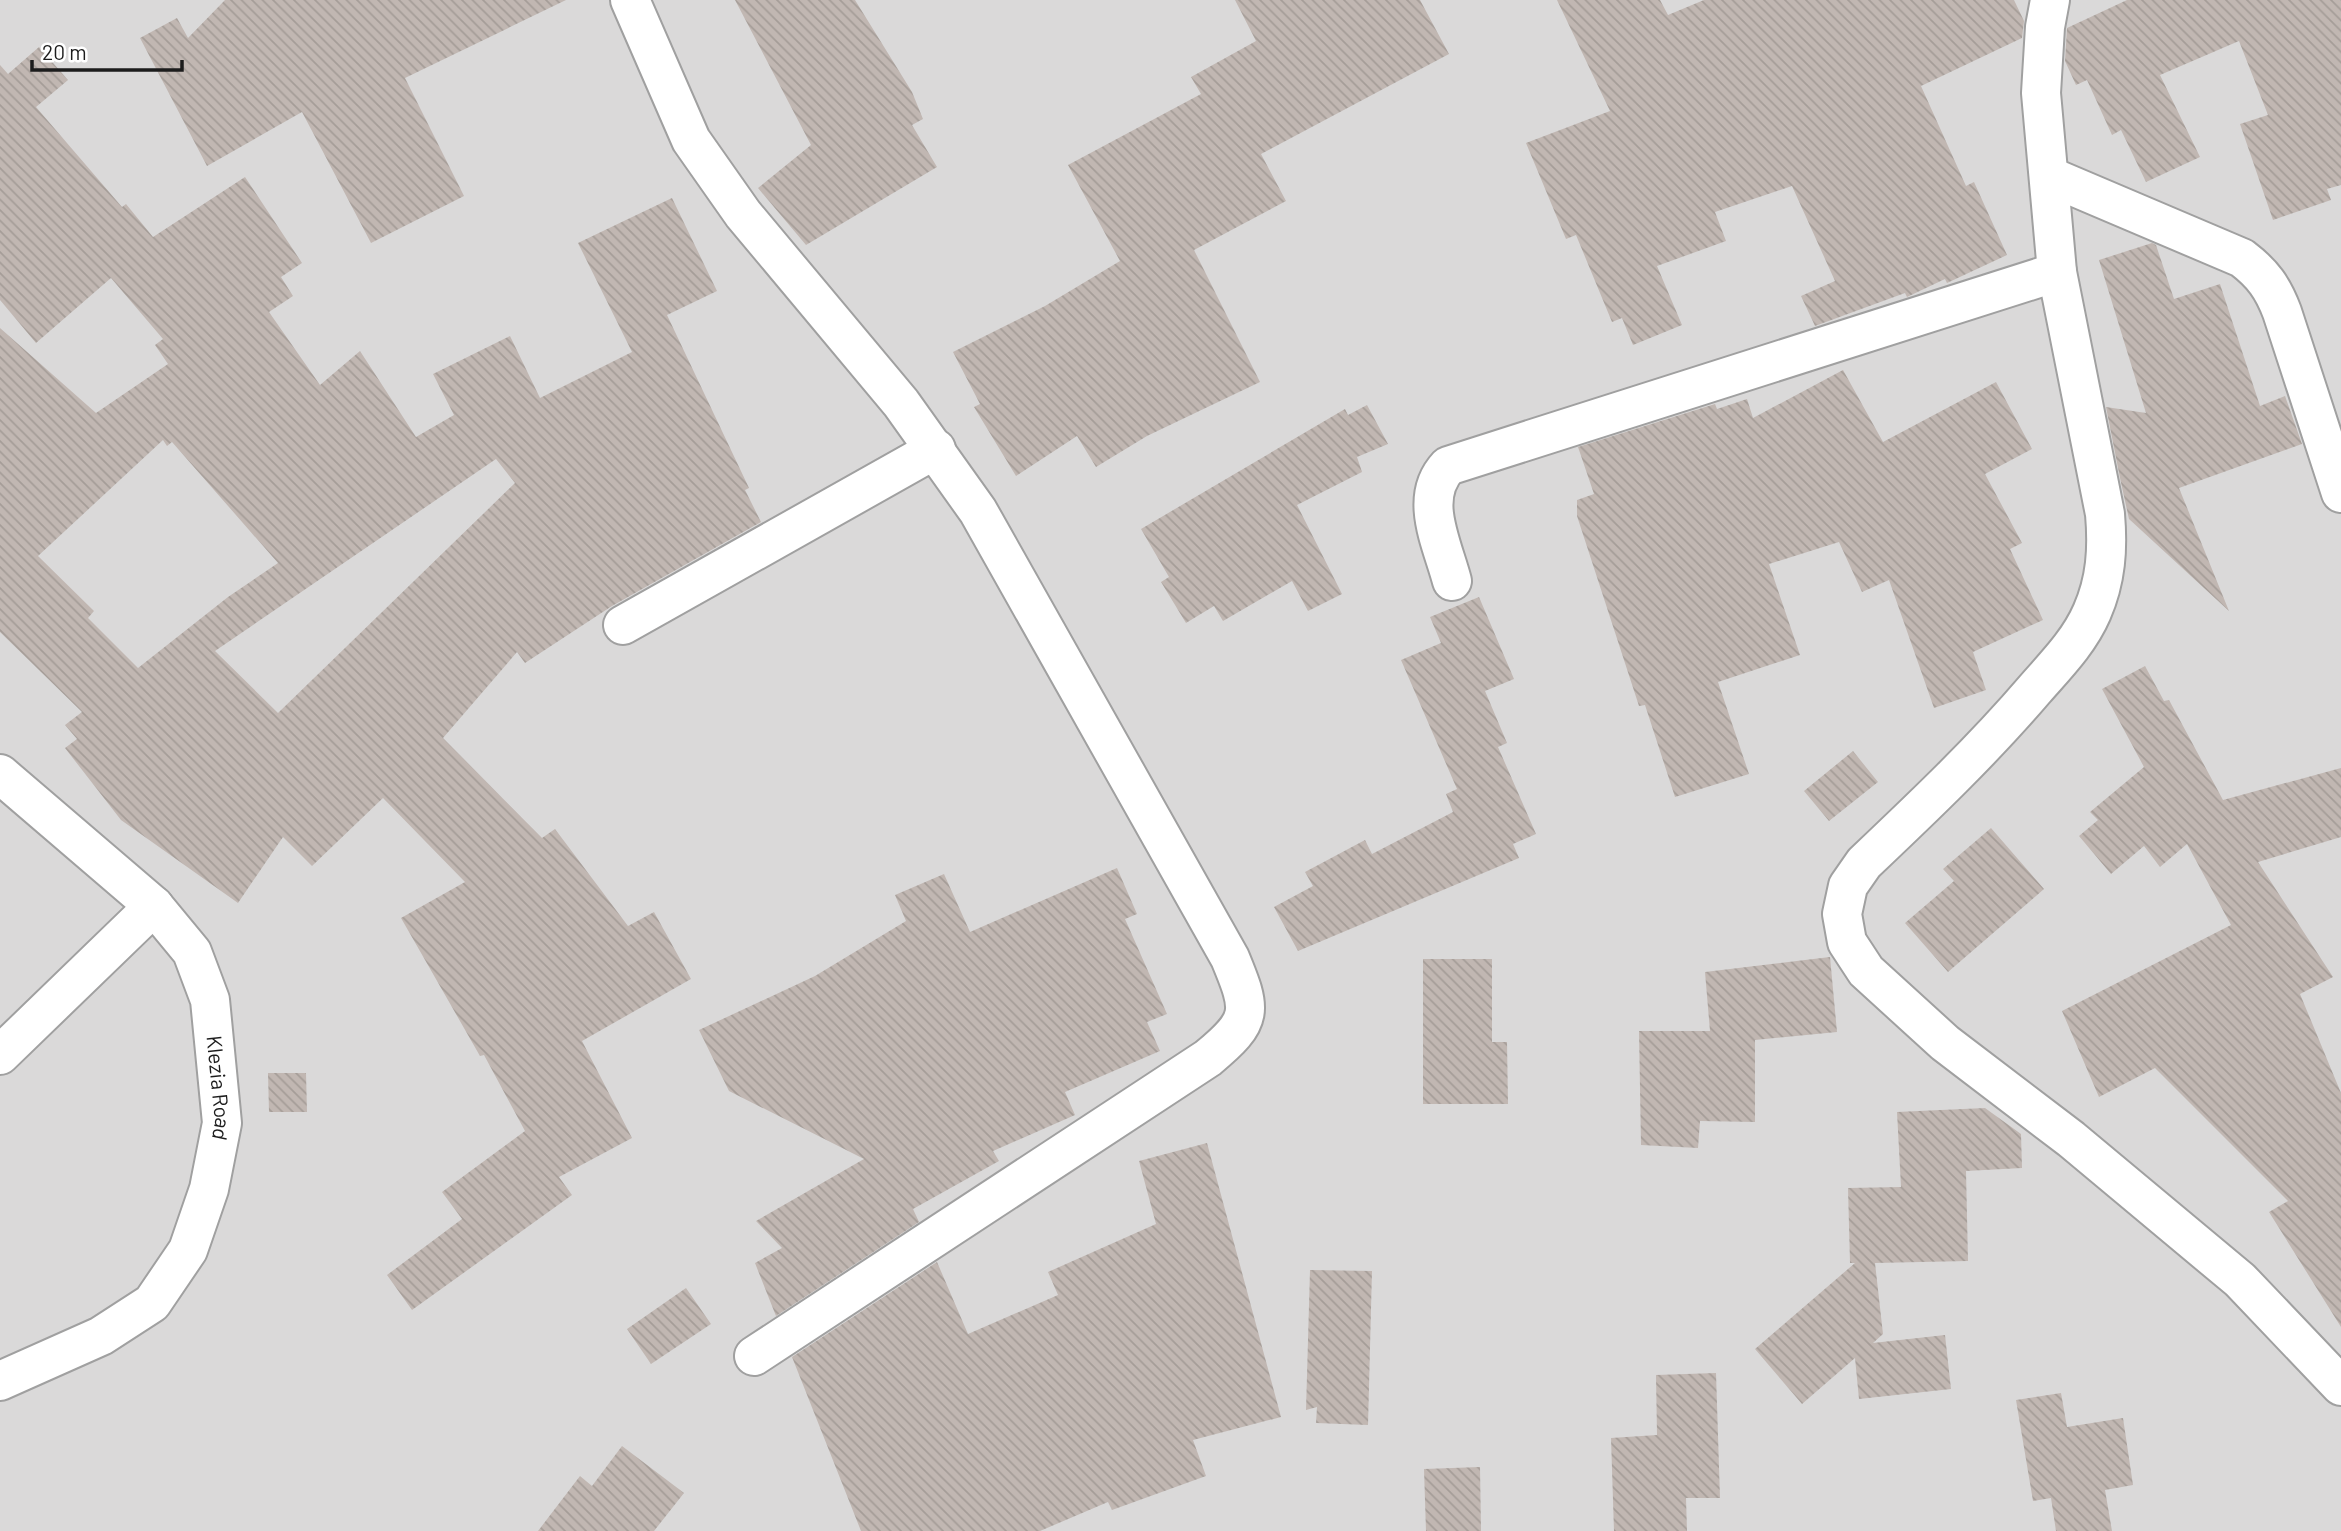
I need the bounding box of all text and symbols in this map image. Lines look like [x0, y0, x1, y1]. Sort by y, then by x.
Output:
scale bar [32, 28, 182, 72]
text: 20 m [42, 39, 87, 64]
street label: Klezia Road [203, 1034, 237, 1143]

